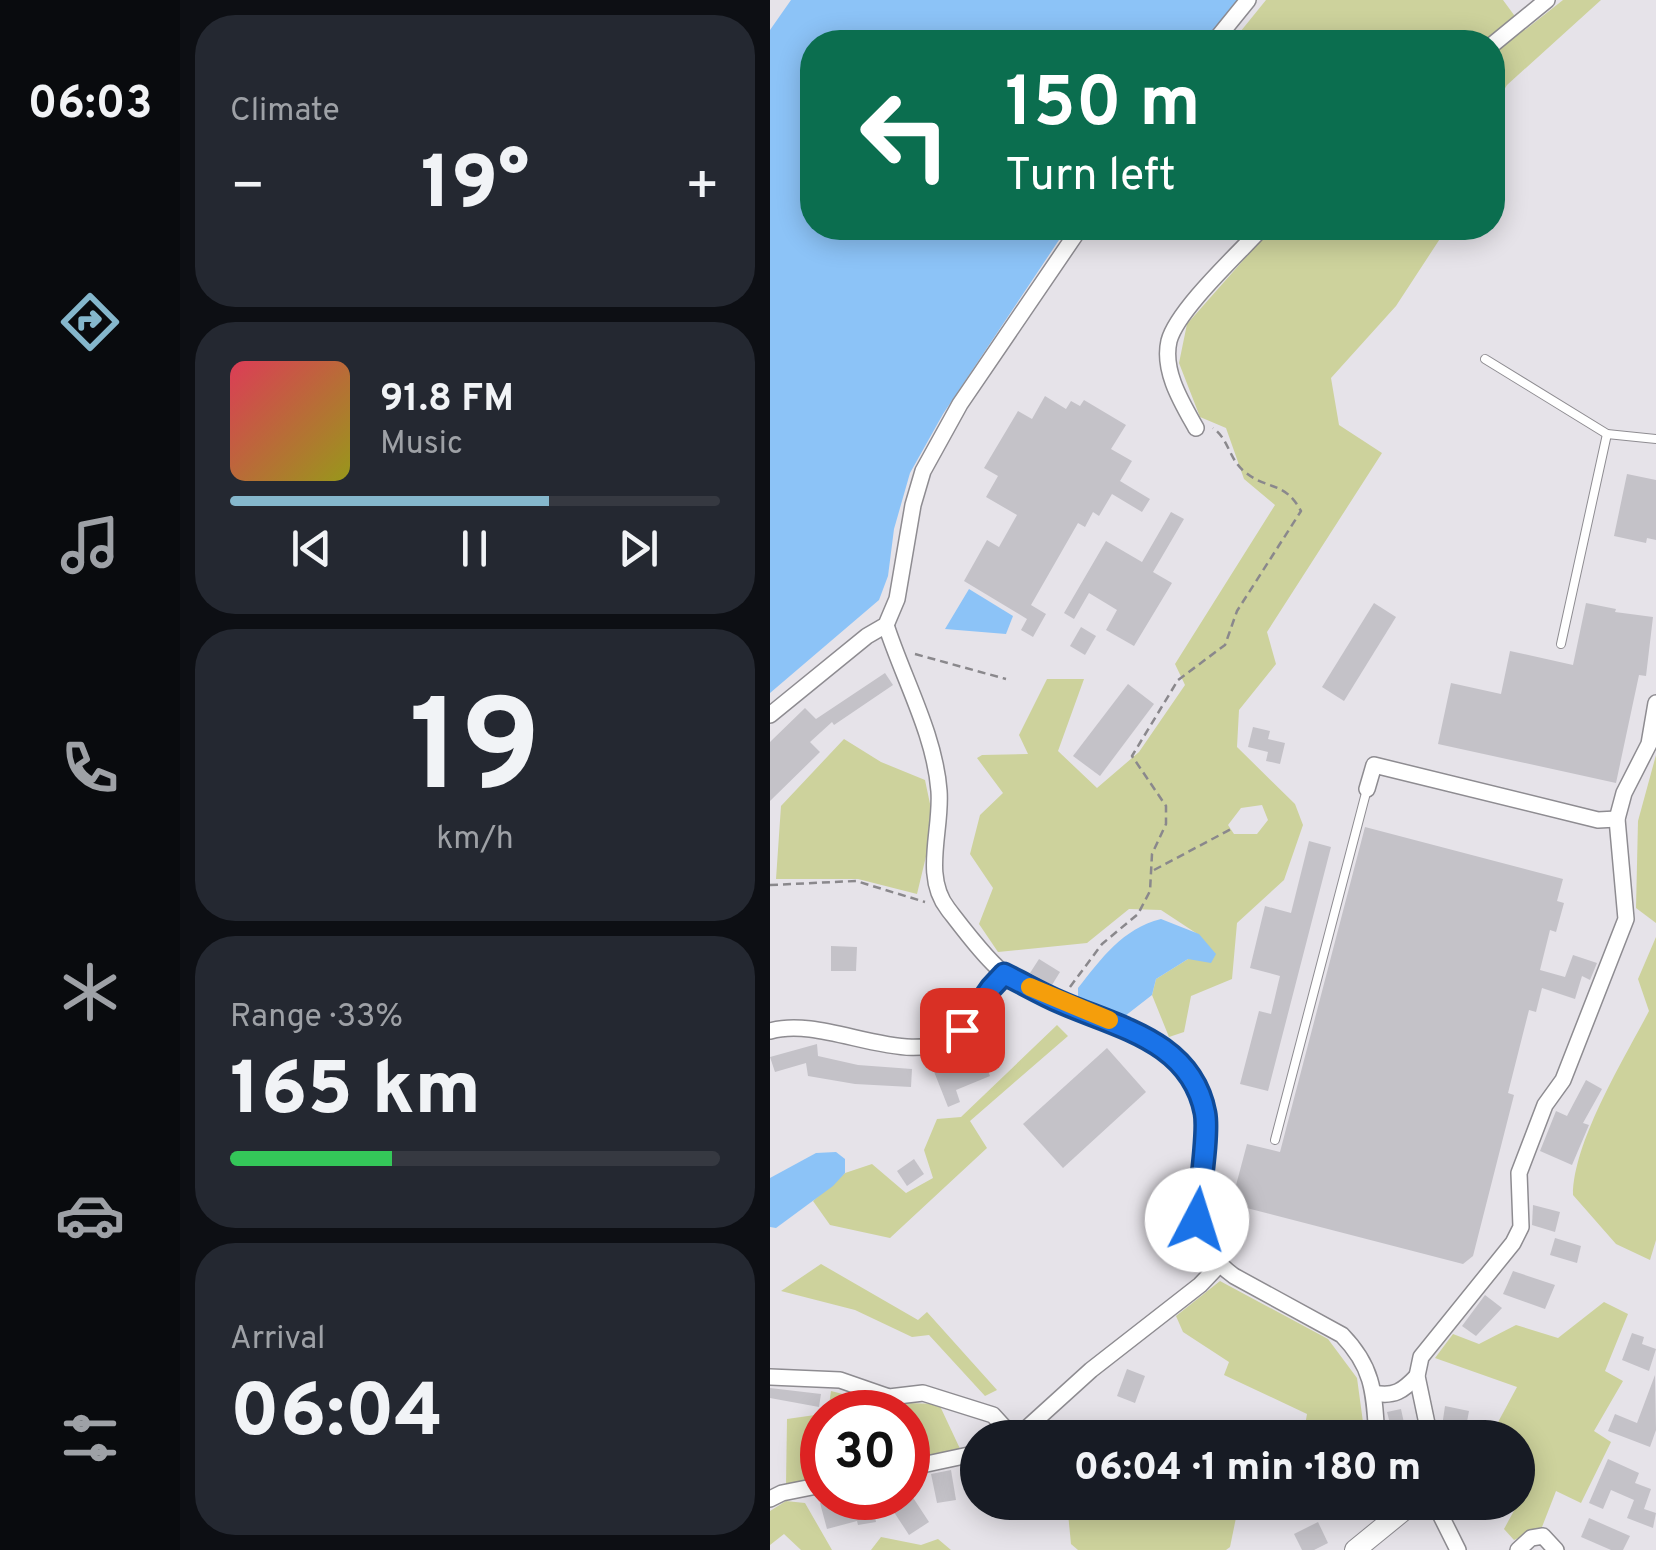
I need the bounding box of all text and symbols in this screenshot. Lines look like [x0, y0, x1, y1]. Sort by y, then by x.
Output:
text: 150 m [1005, 62, 1200, 151]
icon: left [840, 70, 970, 200]
text: 06:03 [28, 77, 152, 134]
text: Climate [230, 92, 340, 132]
text: 19° [421, 140, 529, 235]
text: Turn left [1005, 149, 1176, 206]
text: − [230, 154, 265, 224]
text: + [685, 154, 720, 224]
icon: directions [55, 287, 125, 357]
text: 91.8 FM [380, 376, 514, 425]
text: Music [380, 425, 463, 465]
icon: music [55, 510, 125, 580]
icon: previous [284, 521, 339, 576]
icon: pause [447, 521, 502, 576]
icon: next [611, 521, 666, 576]
text: 19 [409, 672, 541, 837]
icon: phone [55, 733, 125, 803]
text: km/h [436, 820, 514, 860]
icon: climate [55, 957, 125, 1027]
pin [920, 988, 1005, 1073]
text: Range · 33% [230, 998, 403, 1038]
icon: arrive [935, 1003, 990, 1058]
text: 165 km [230, 1046, 481, 1141]
position arrow [1145, 1168, 1249, 1272]
icon: car [55, 1180, 125, 1250]
text: Arrival [230, 1320, 325, 1360]
text: 06:04 [230, 1368, 443, 1463]
speed limit sign: 30 [800, 1390, 930, 1520]
icon: filters [55, 1403, 125, 1473]
text: 06:04 · 1 min · 180 m [1074, 1445, 1421, 1494]

